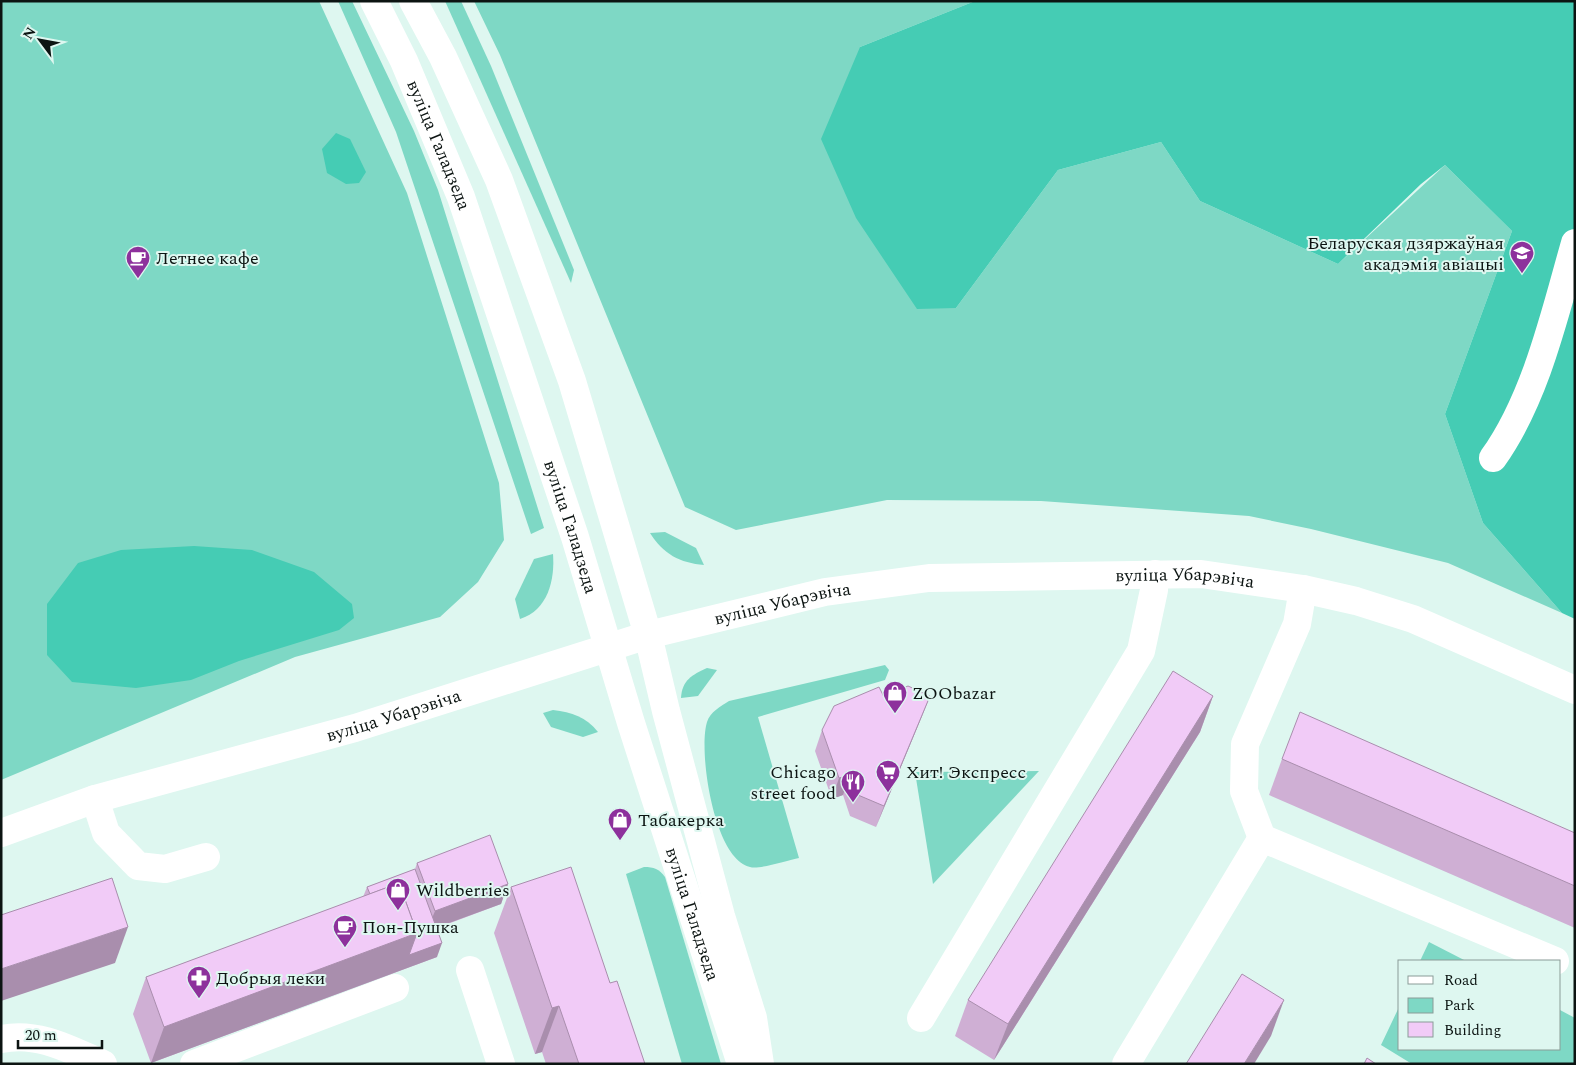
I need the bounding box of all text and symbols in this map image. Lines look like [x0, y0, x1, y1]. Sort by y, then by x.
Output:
north arrow [15, 15, 65, 65]
text: N [17, 23, 41, 44]
street label: вуліца Галадзеда [399, 76, 478, 214]
place label: Беларуская дзяржаўная акадэмія авіацыі [1307, 230, 1504, 278]
school or university icon: Беларуская дзяржаўная акадэмія авіацыі [1509, 240, 1535, 274]
cafe icon: Летнее кафе [125, 245, 151, 279]
place label: Летнее кафе [156, 245, 259, 272]
street label: вуліца Галадзеда [536, 456, 604, 597]
street label: вуліца Убарэвіча [1115, 561, 1256, 596]
street label: вуліца Убарэвіча [711, 576, 853, 632]
shop icon: ZOObazar [882, 680, 908, 714]
place label: ZOObazar [912, 680, 996, 707]
street label: вуліца Убарэвіча [323, 682, 465, 749]
place label: Chicago street food [751, 759, 836, 807]
supermarket icon: Хит! Экспресс [875, 759, 901, 793]
place label: Хит! Экспресс [906, 759, 1026, 786]
restaurant icon: Chicago street food [840, 769, 866, 803]
shop icon: Табакерка [607, 807, 633, 841]
place label: Табакерка [638, 807, 724, 834]
street label: вуліца Галадзеда [658, 844, 726, 985]
shop icon: Wildberries [385, 877, 411, 911]
place label: Wildberries [416, 877, 510, 904]
cafe icon: Пон-Пушка [332, 914, 358, 948]
place label: Пон-Пушка [362, 914, 459, 941]
legend [1398, 960, 1561, 1050]
pharmacy icon: Добрыя леки [186, 965, 212, 999]
place label: Добрыя леки [216, 965, 325, 992]
text: Road [1444, 969, 1478, 992]
text: Park [1444, 994, 1475, 1017]
scale bar [18, 1018, 101, 1050]
text: Building [1444, 1019, 1501, 1042]
text: 20 m [25, 1024, 57, 1047]

